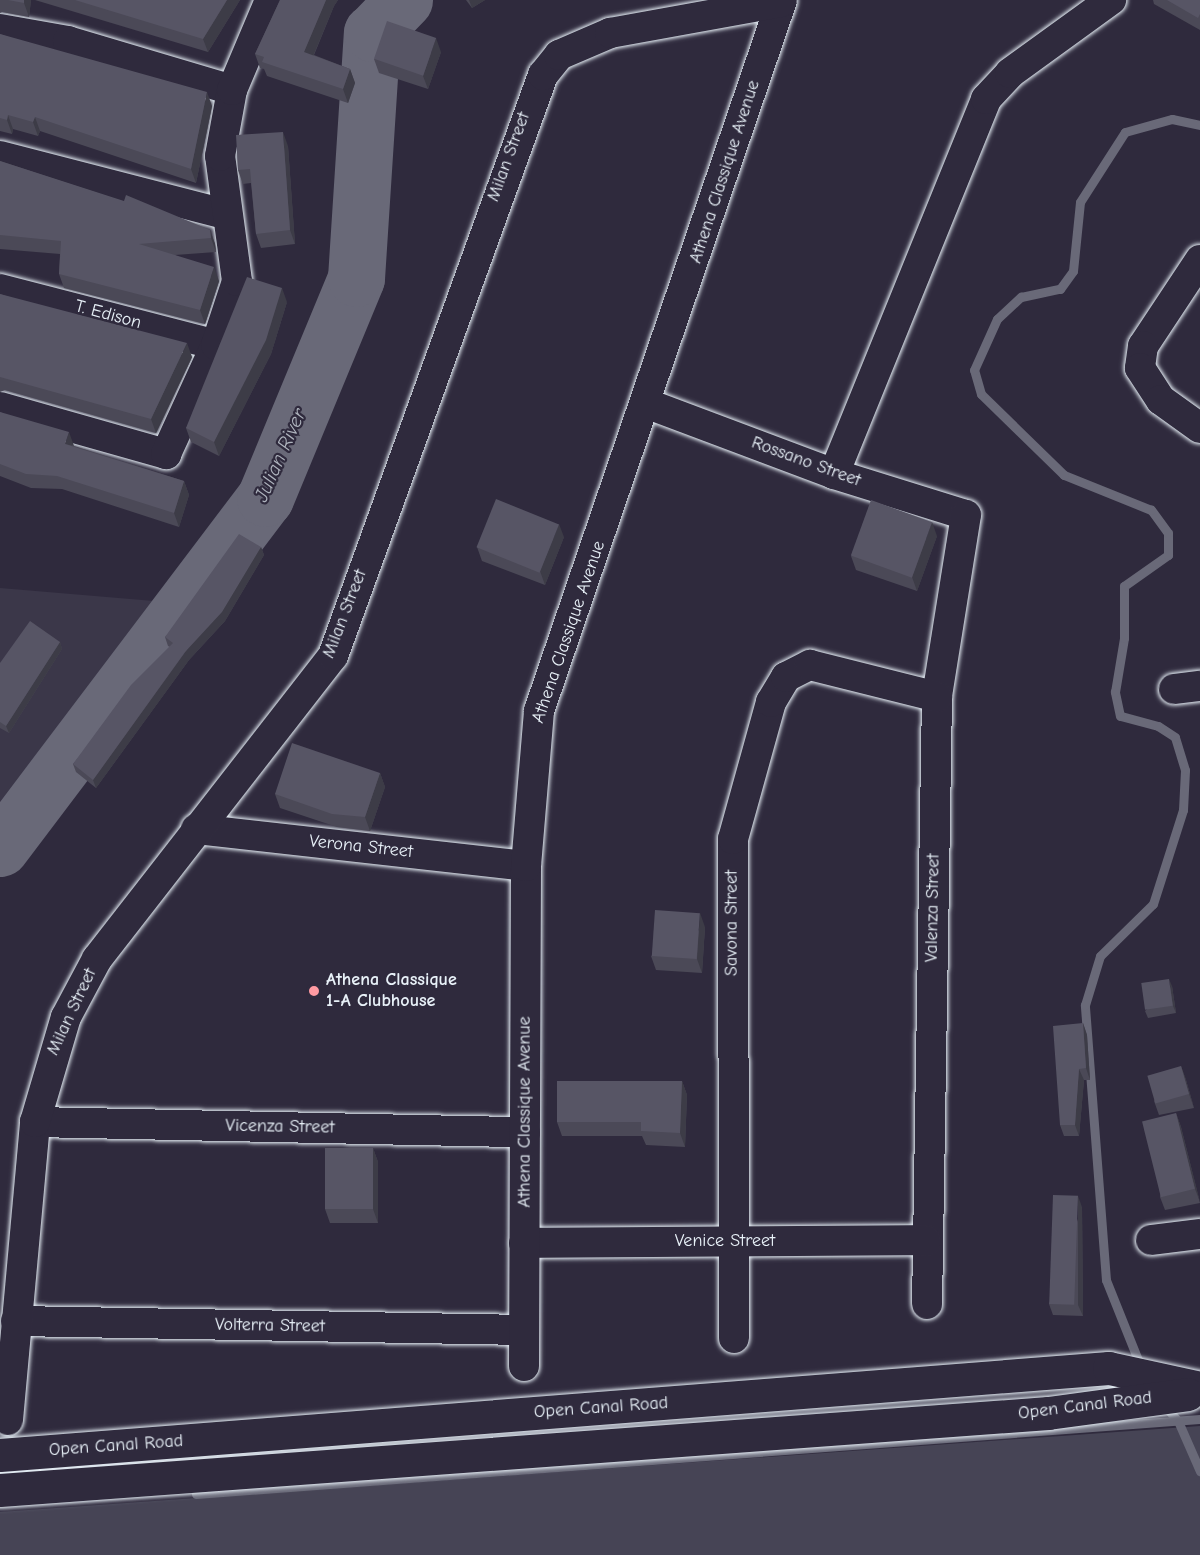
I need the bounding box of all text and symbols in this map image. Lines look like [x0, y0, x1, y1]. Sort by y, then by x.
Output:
street label: Athena Classique Avenue [685, 78, 765, 266]
street label: Milan Street [483, 109, 535, 205]
street label: T. Edison [72, 296, 144, 334]
water label: Julian River [249, 405, 311, 505]
street label: Rossano Street [748, 432, 864, 492]
street label: Athena Classique Avenue [528, 538, 610, 726]
street label: Milan Street [318, 567, 372, 661]
street label: Verona Street [308, 831, 414, 863]
street label: Valenza Street [921, 854, 945, 962]
street label: Savona Street [721, 870, 743, 976]
street label: Milan Street [42, 965, 102, 1059]
place label: Athena Classique 1-A Clubhouse [326, 970, 457, 1012]
marker: Athena Classique 1-A Clubhouse [307, 984, 321, 998]
street label: Athena Classique Avenue [514, 1016, 536, 1208]
street label: Vicenza Street [225, 1115, 335, 1139]
street label: Venice Street [675, 1230, 775, 1252]
street label: Volterra Street [215, 1314, 325, 1338]
street label: Open Canal Road [1017, 1387, 1153, 1425]
street label: Open Canal Road [533, 1393, 669, 1423]
street label: Open Canal Road [48, 1431, 184, 1461]

